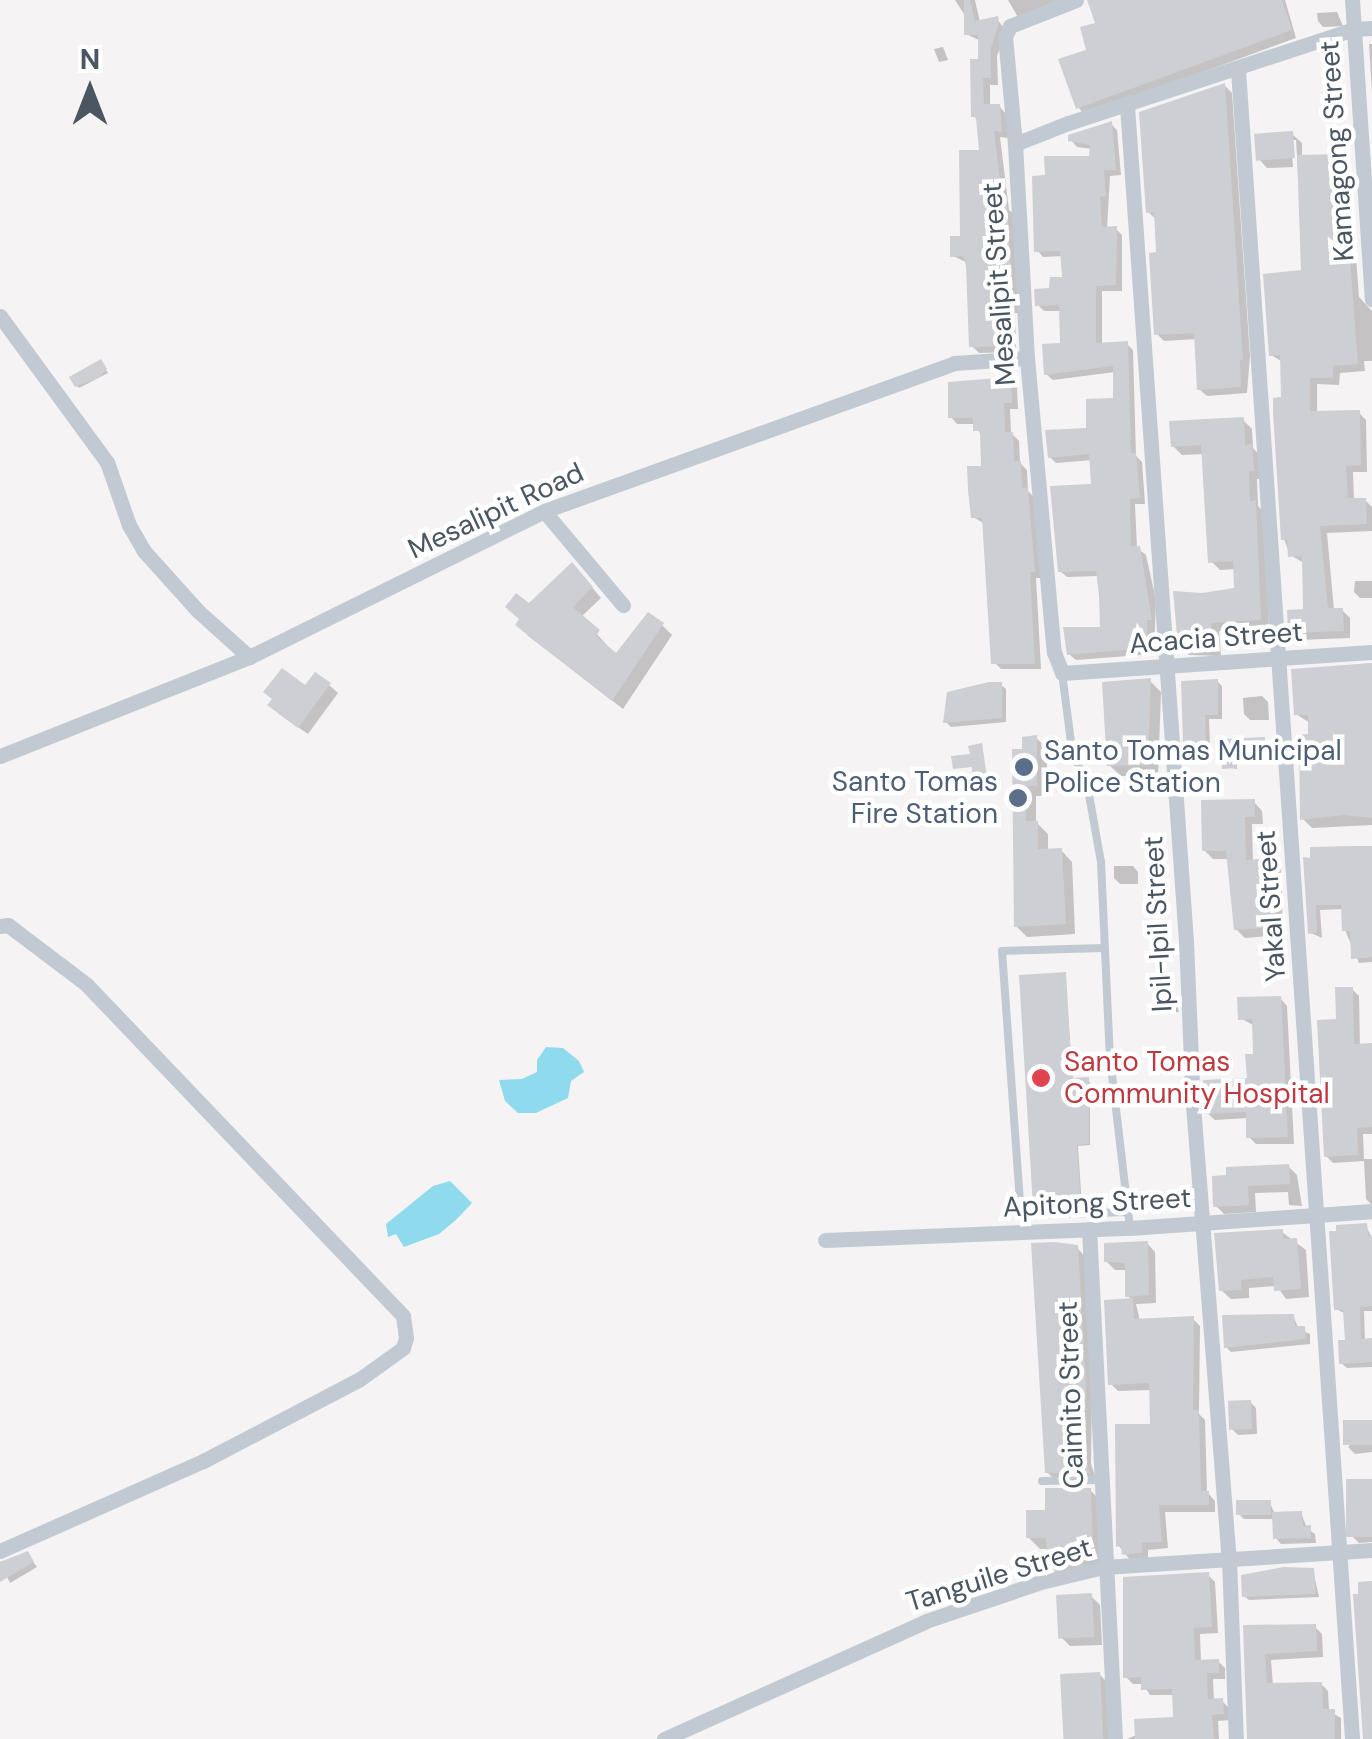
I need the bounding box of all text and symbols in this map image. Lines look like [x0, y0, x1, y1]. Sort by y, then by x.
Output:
street label: Kamagong Street [1313, 39, 1361, 263]
north arrow [40, 40, 140, 140]
text: N [80, 41, 100, 78]
street label: Mesalipit Street [975, 181, 1023, 387]
street label: Mesalipit Road [403, 456, 589, 566]
street label: Acacia Street [1128, 615, 1304, 661]
place label: Santo Tomas Municipal Police Station [1044, 734, 1342, 800]
marker: Santo Tomas Municipal Police Station [1013, 756, 1035, 778]
place label: Santo Tomas Fire Station [832, 765, 998, 831]
marker: Santo Tomas Fire Station [1007, 787, 1029, 809]
street label: Yakal Street [1249, 829, 1293, 983]
street label: Ipil-Ipil Street [1137, 835, 1179, 1013]
place label: Santo Tomas Community Hospital [1064, 1045, 1330, 1111]
marker: Santo Tomas Community Hospital [1028, 1065, 1054, 1091]
street label: Apitong Street [1002, 1181, 1192, 1225]
street label: Caimito Street [1051, 1301, 1091, 1489]
street label: Tanguile Street [902, 1531, 1096, 1619]

